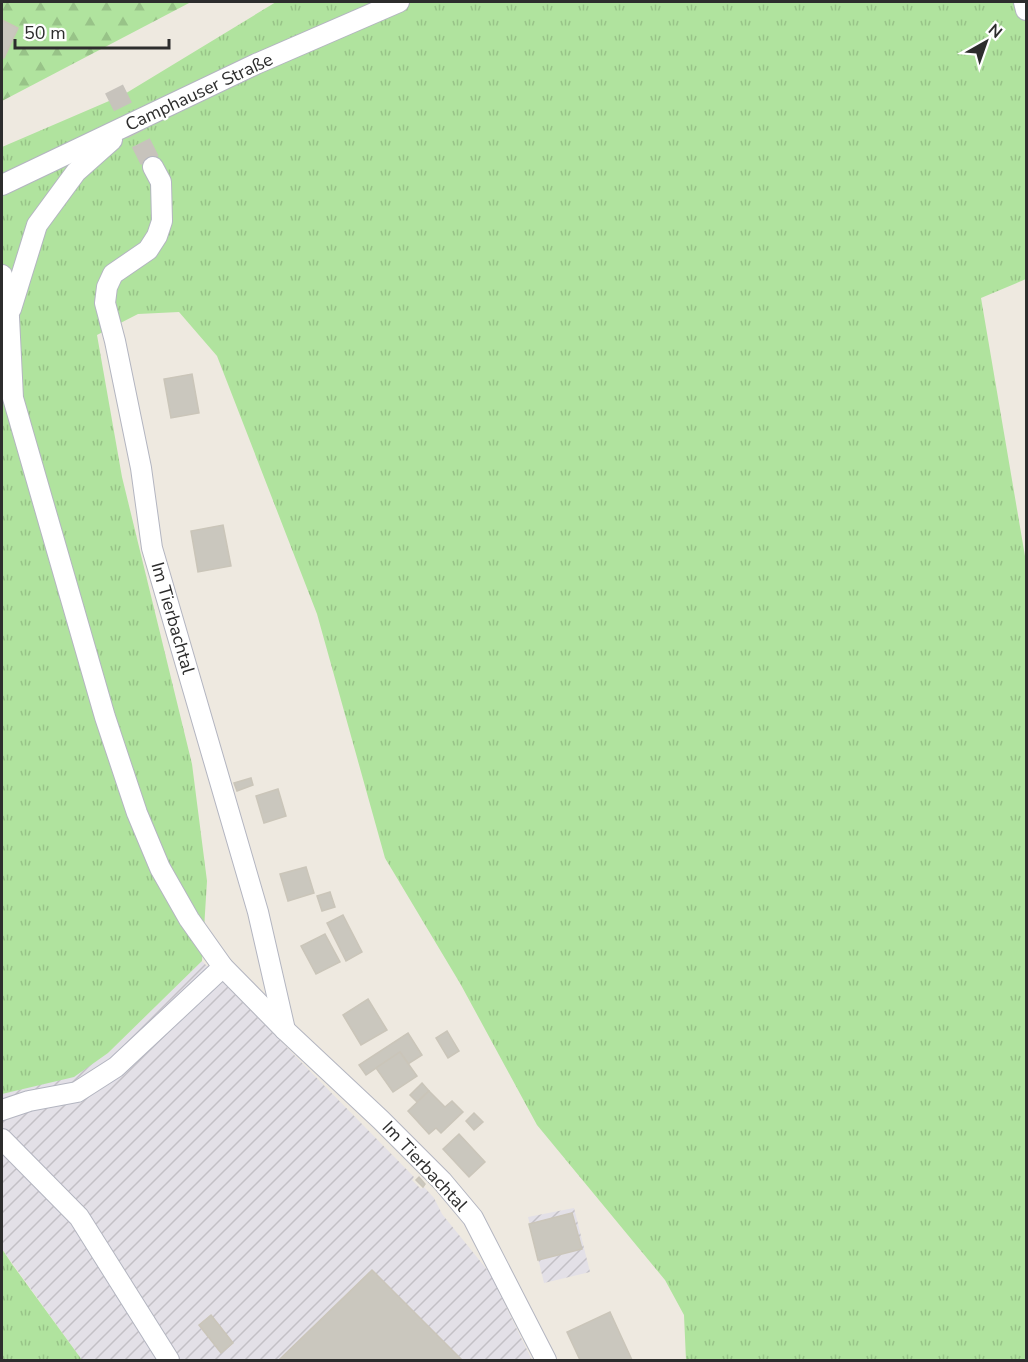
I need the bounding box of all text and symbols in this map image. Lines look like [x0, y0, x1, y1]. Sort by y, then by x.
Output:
scale bar [15, 12, 170, 50]
north arrow [956, 12, 1016, 72]
text: N [983, 19, 1007, 44]
text: 50 m [24, 21, 66, 45]
street label: Camphauser Straße [121, 47, 277, 137]
street label: Im Tierbachtal [146, 559, 201, 677]
street label: Im Tierbachtal [377, 1116, 474, 1217]

